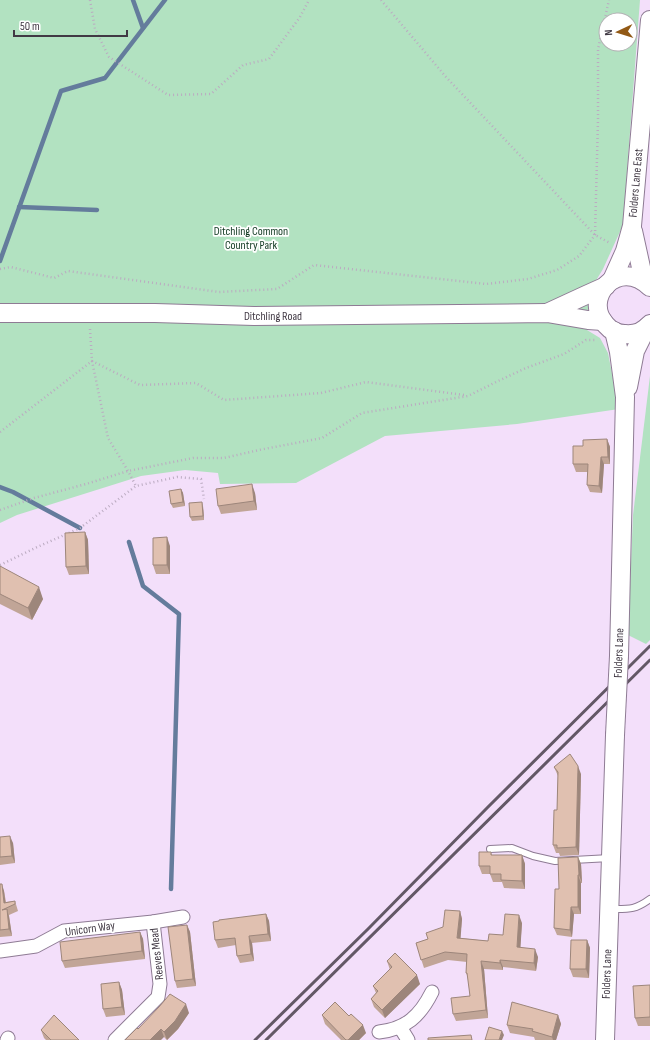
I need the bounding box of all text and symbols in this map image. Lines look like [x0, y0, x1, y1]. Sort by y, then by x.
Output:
scale bar [14, 12, 127, 38]
north arrow [598, 12, 638, 52]
text: 50 m [20, 19, 40, 34]
text: N [602, 29, 615, 36]
street label: Folders Lane East [626, 148, 647, 218]
park label: Ditchling Common Country Park [214, 224, 288, 253]
street label: Ditchling Road [244, 309, 302, 324]
street label: Folders Lane [611, 628, 627, 678]
street label: Unicorn Way [64, 918, 116, 940]
street label: Reeves Mead [147, 927, 167, 981]
street label: Folders Lane [599, 949, 615, 999]

